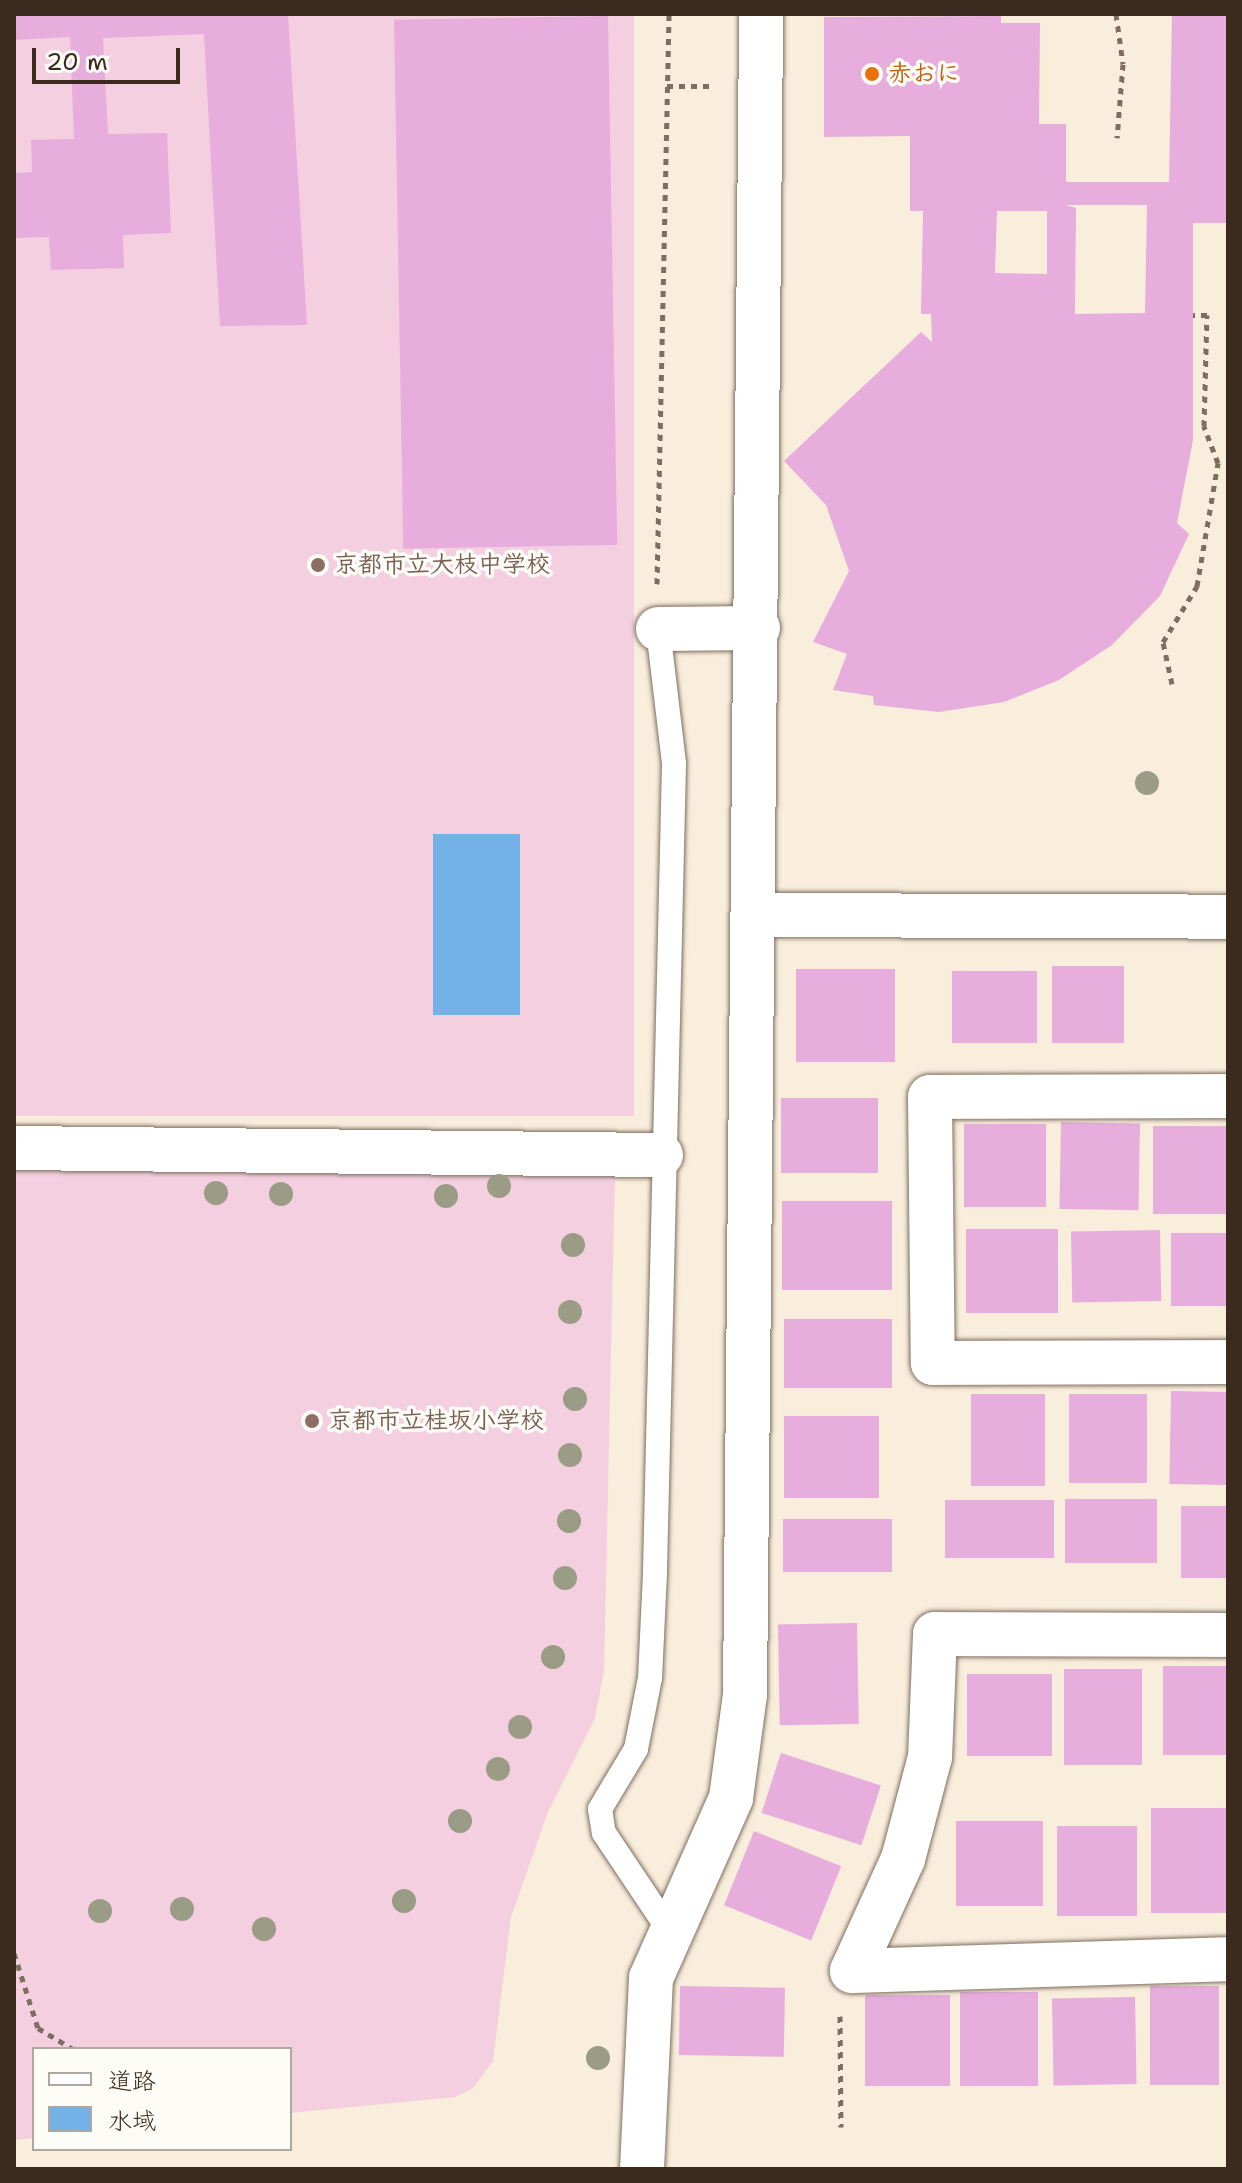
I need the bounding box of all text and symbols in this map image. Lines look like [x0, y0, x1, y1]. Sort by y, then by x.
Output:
scale bar [36, 32, 184, 82]
text: 20 m [46, 46, 108, 78]
place label: 赤おに [888, 60, 960, 88]
marker: 赤おに [863, 65, 881, 83]
place label: 京都市立大枝中学校 [334, 551, 550, 579]
marker: 京都市立大枝中学校 [309, 556, 327, 574]
place label: 京都市立桂坂小学校 [328, 1407, 544, 1435]
marker: 京都市立桂坂小学校 [303, 1412, 321, 1430]
legend [32, 2047, 292, 2151]
text: 道路 [108, 2065, 156, 2097]
text: 水域 [108, 2105, 156, 2137]

